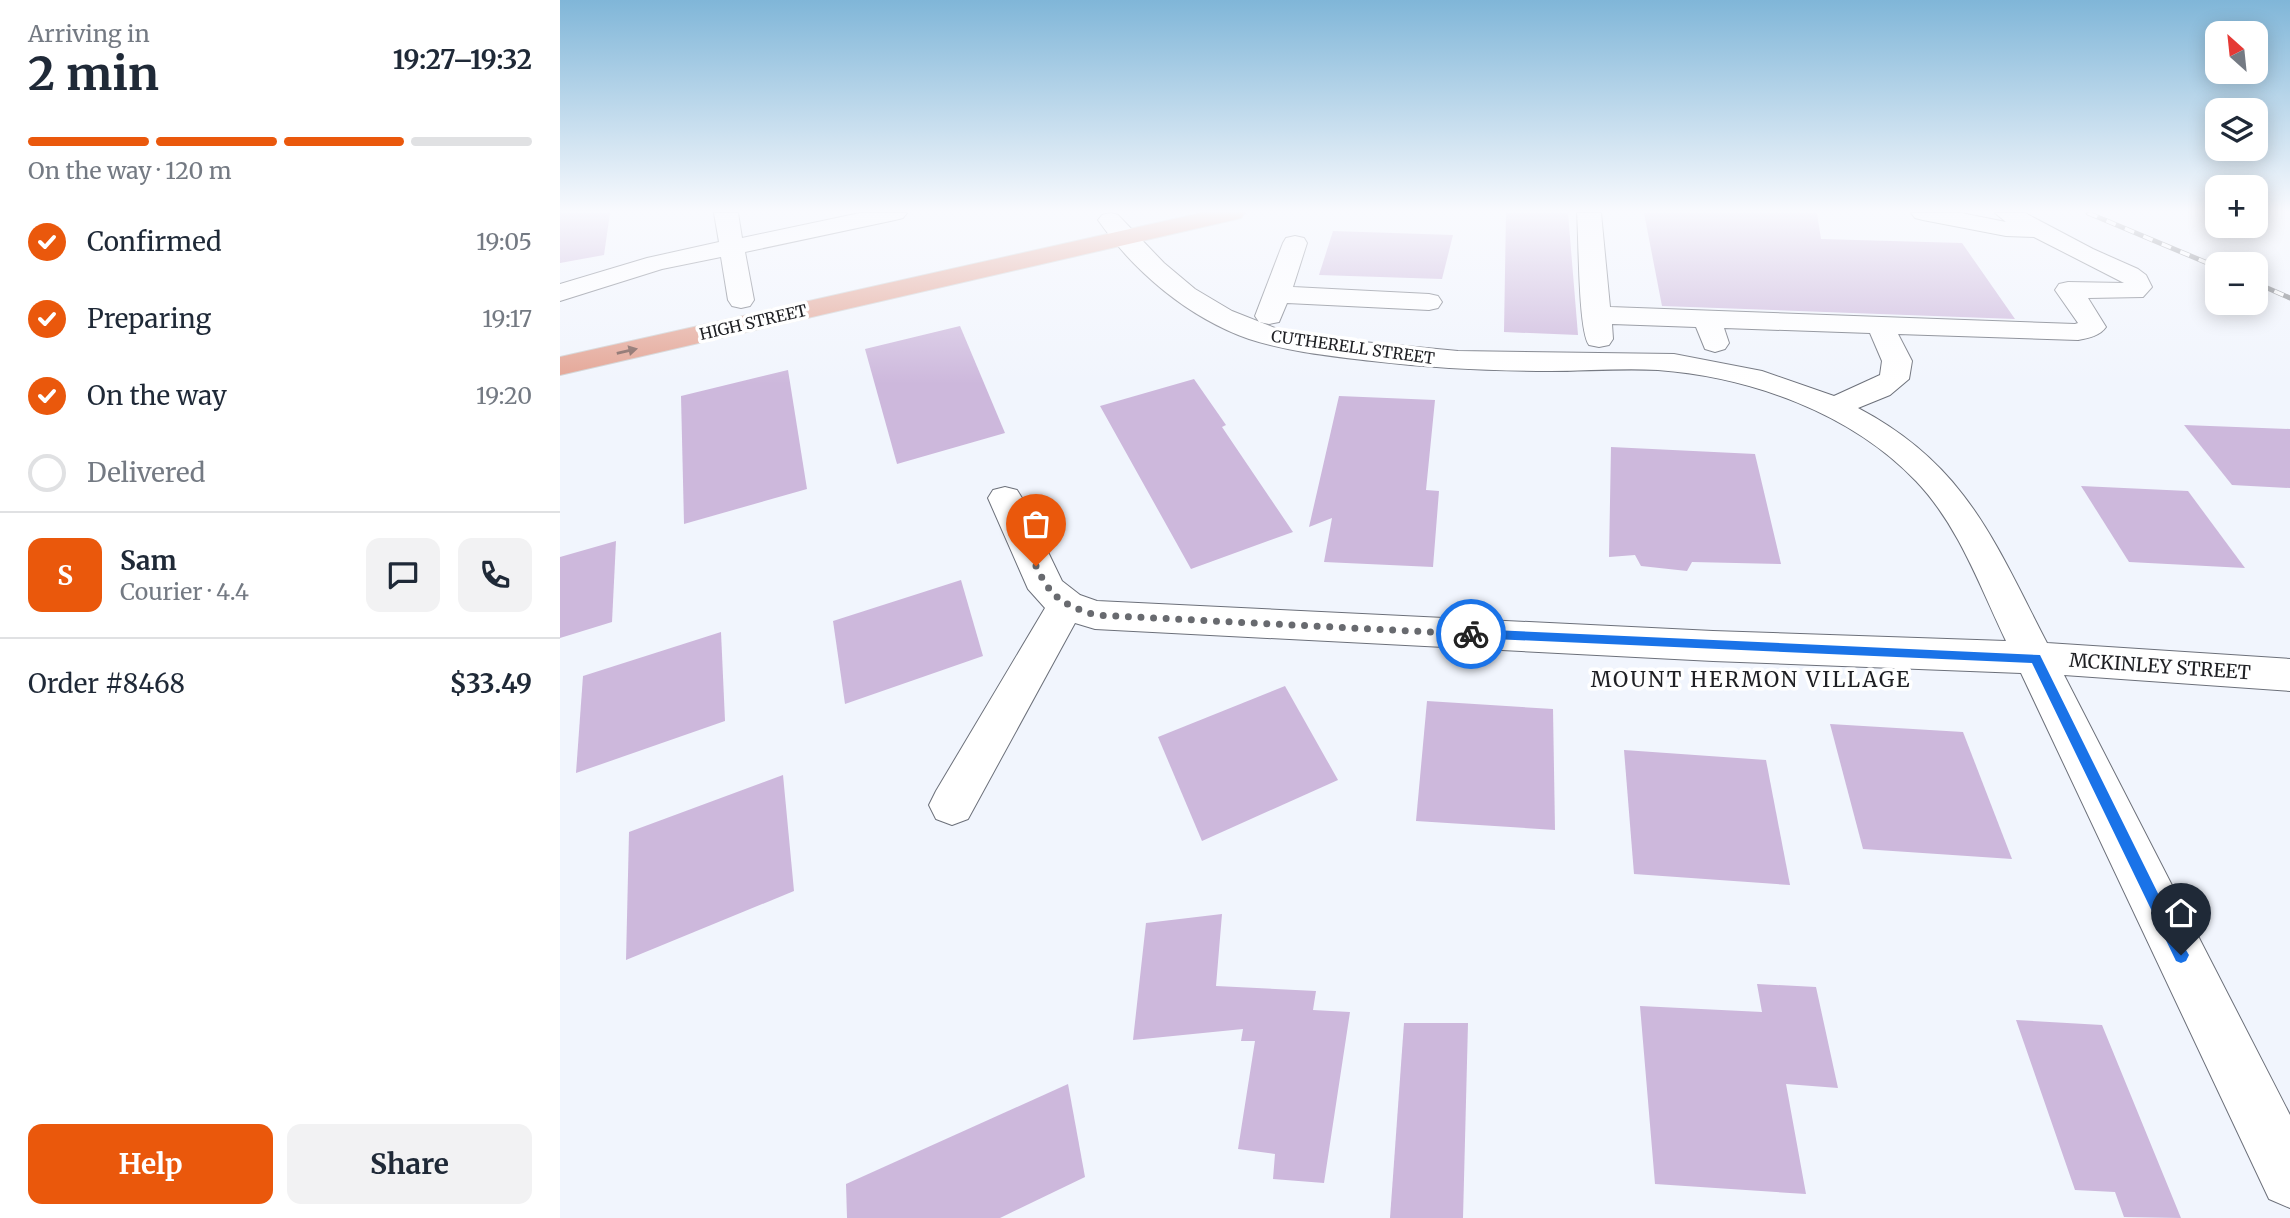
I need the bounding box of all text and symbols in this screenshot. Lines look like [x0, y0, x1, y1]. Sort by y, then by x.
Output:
text: Arriving in [28, 19, 150, 48]
north arrow [2205, 21, 2268, 84]
map controls [2205, 21, 2268, 315]
text: 19:27–19:32 [393, 43, 532, 76]
text: 2 min [28, 45, 159, 103]
button: layers [2205, 98, 2268, 161]
text: On the way · 120 m [28, 156, 232, 185]
button: + [2205, 175, 2268, 238]
icon: check [28, 223, 66, 261]
text: Confirmed [87, 225, 222, 258]
text: 19:05 [476, 227, 532, 256]
button: − [2205, 252, 2268, 315]
icon: check [28, 300, 66, 338]
street label: HIGH STREET [697, 300, 809, 344]
text: Preparing [87, 302, 211, 335]
text: 19:17 [482, 304, 532, 333]
street label: CUTHERELL STREET [1270, 326, 1436, 368]
one-way arrow [616, 345, 638, 356]
icon: check [28, 377, 66, 415]
text: On the way [87, 379, 227, 412]
text: 19:20 [476, 381, 532, 410]
text: Delivered [87, 456, 206, 489]
pin [1006, 494, 1066, 566]
icon: bag [1017, 505, 1055, 543]
button: chat [366, 538, 440, 612]
button: phone [458, 538, 532, 612]
text: Sam [120, 544, 177, 577]
text: S [57, 559, 73, 592]
text: Courier · 4.4 [120, 577, 249, 606]
courier [1436, 599, 1506, 669]
icon: bike [1452, 615, 1490, 653]
street label: MCKINLEY STREET [2068, 648, 2252, 684]
district label: MOUNT HERMON VILLAGE [1591, 666, 1911, 693]
text: Order #8468 [28, 667, 185, 700]
text: $33.49 [450, 667, 532, 700]
pin [2151, 883, 2211, 955]
icon: home [2162, 894, 2200, 932]
button: Help [28, 1124, 273, 1204]
button: Share [287, 1124, 532, 1204]

